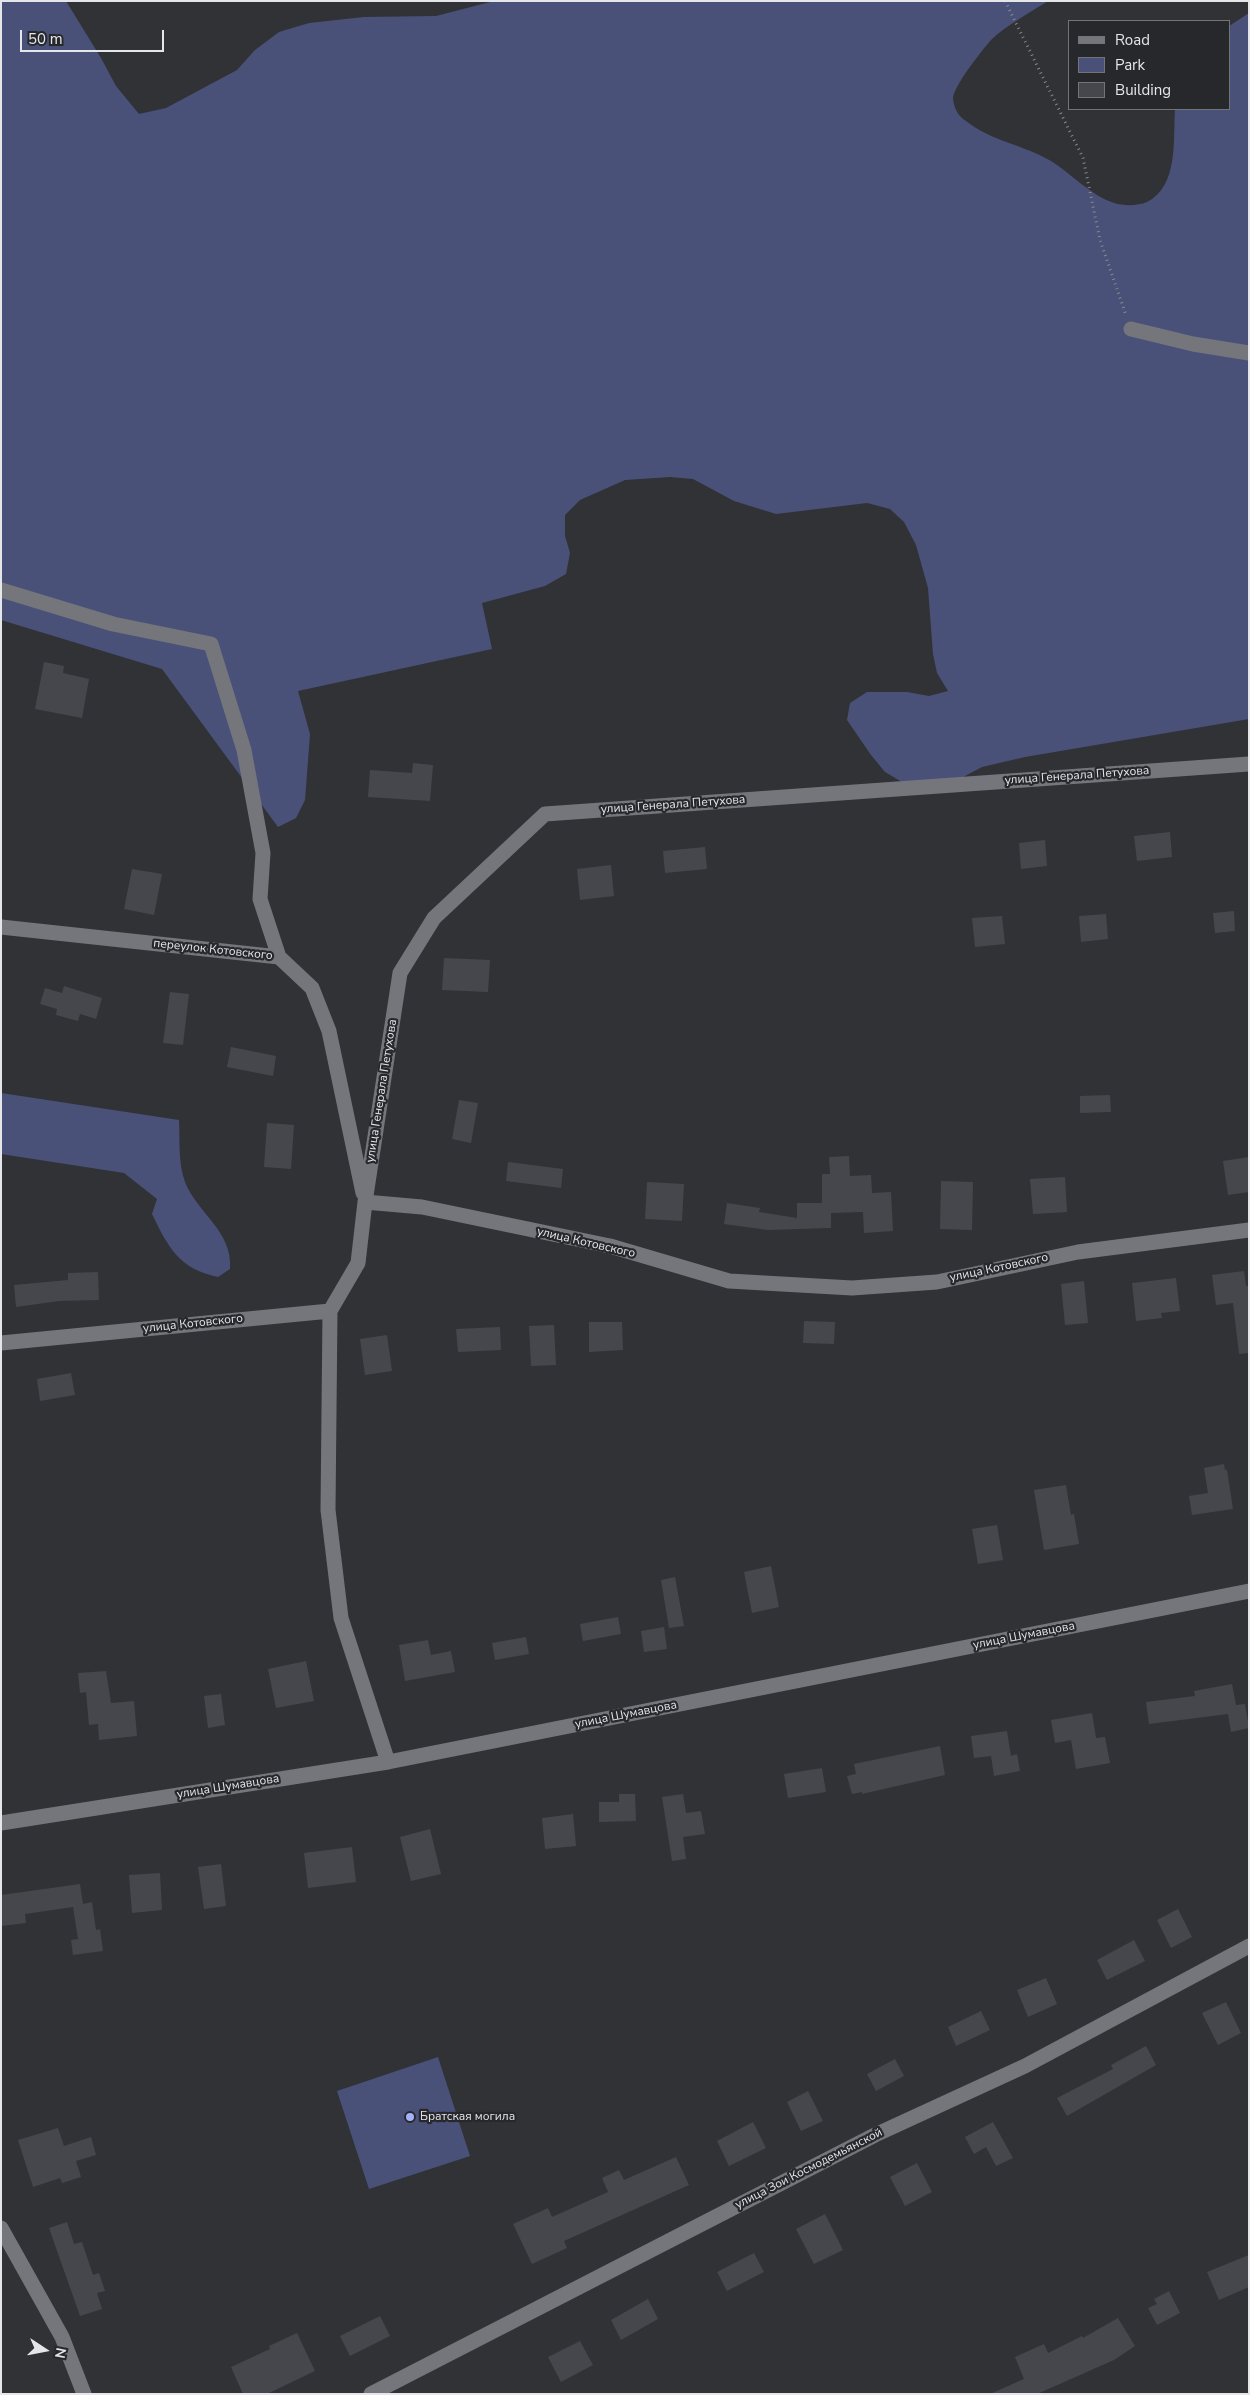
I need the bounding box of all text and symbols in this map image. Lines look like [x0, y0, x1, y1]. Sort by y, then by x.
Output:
scale bar [22, 20, 166, 52]
legend [1068, 20, 1230, 110]
text: 50 m [28, 29, 63, 49]
text: Road [1115, 30, 1150, 50]
text: Park [1115, 55, 1145, 75]
text: Building [1115, 80, 1171, 100]
street label: улица Генерала Петухова [1004, 764, 1150, 788]
street label: улица Генерала Петухова [600, 793, 746, 817]
street label: переулок Котовского [153, 937, 273, 963]
street label: улица Генерала Петухова [364, 1018, 400, 1164]
street label: улица Котовского [535, 1225, 637, 1261]
street label: улица Котовского [948, 1251, 1050, 1285]
street label: улица Котовского [142, 1312, 244, 1336]
street label: улица Шумавцова [972, 1619, 1076, 1653]
street label: улица Шумавцова [574, 1698, 678, 1732]
street label: улица Шумавцова [176, 1772, 280, 1802]
place label: Братская могила [420, 2110, 515, 2124]
marker: Братская могила [404, 2111, 416, 2123]
street label: улица Зои Космодемьянской [733, 2126, 885, 2212]
north arrow [20, 2325, 70, 2375]
text: N [50, 2346, 71, 2360]

